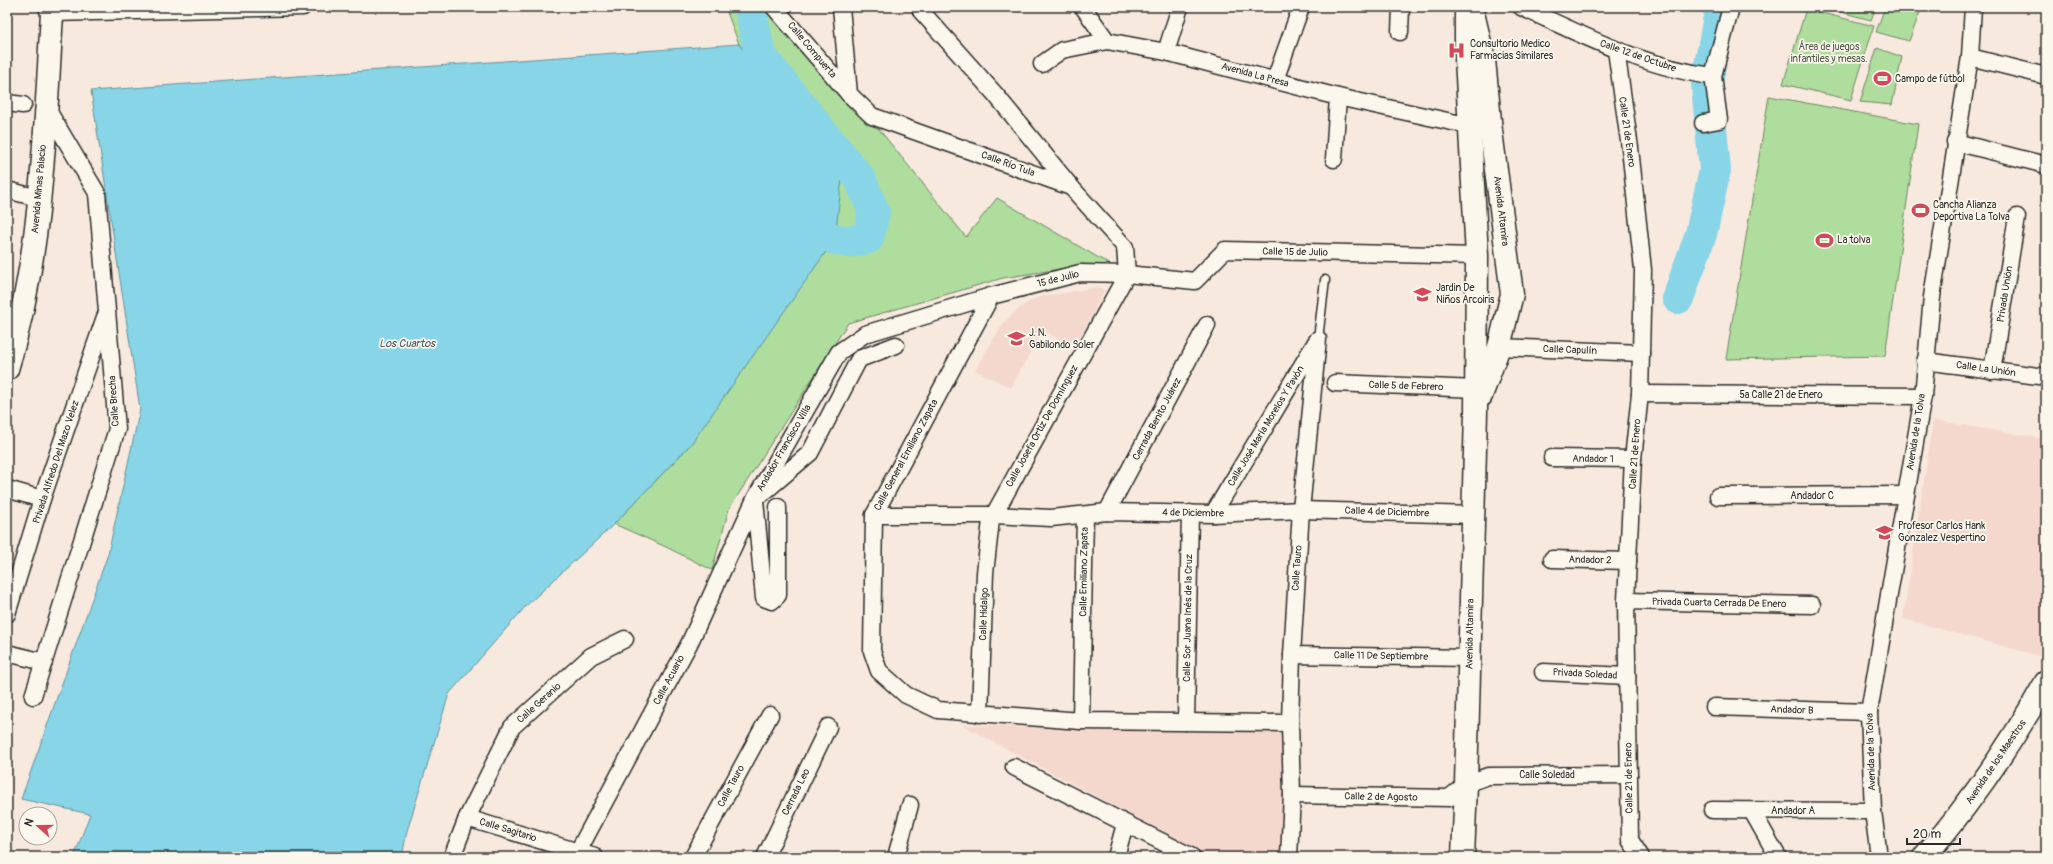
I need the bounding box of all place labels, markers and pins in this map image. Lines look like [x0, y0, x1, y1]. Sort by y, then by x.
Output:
place label: Consultorio Medico Farmacias Similares [1470, 38, 1554, 62]
hospital icon: Consultorio Medico Farmacias Similares [1447, 40, 1467, 60]
sports icon: Campo de fútbol [1872, 69, 1892, 89]
place label: Campo de fútbol [1895, 73, 1965, 85]
place label: Cancha Alianza Deportiva La Tolva [1933, 199, 2010, 223]
sports icon: Cancha Alianza Deportiva La Tolva [1910, 201, 1930, 221]
sports icon: La tolva [1814, 230, 1834, 250]
place label: La tolva [1837, 234, 1871, 246]
place label: Jardin De Niños Arcoiris [1436, 282, 1495, 306]
school or university icon: Jardin De Niños Arcoiris [1413, 284, 1433, 304]
place label: J. N. Gabilondo Soler [1029, 327, 1095, 351]
school or university icon: J. N. Gabilondo Soler [1006, 329, 1026, 349]
place label: Profesor Carlos Hank Gonzalez Vespertino [1898, 520, 1986, 544]
school or university icon: Profesor Carlos Hank Gonzalez Vespertino [1875, 522, 1895, 542]

